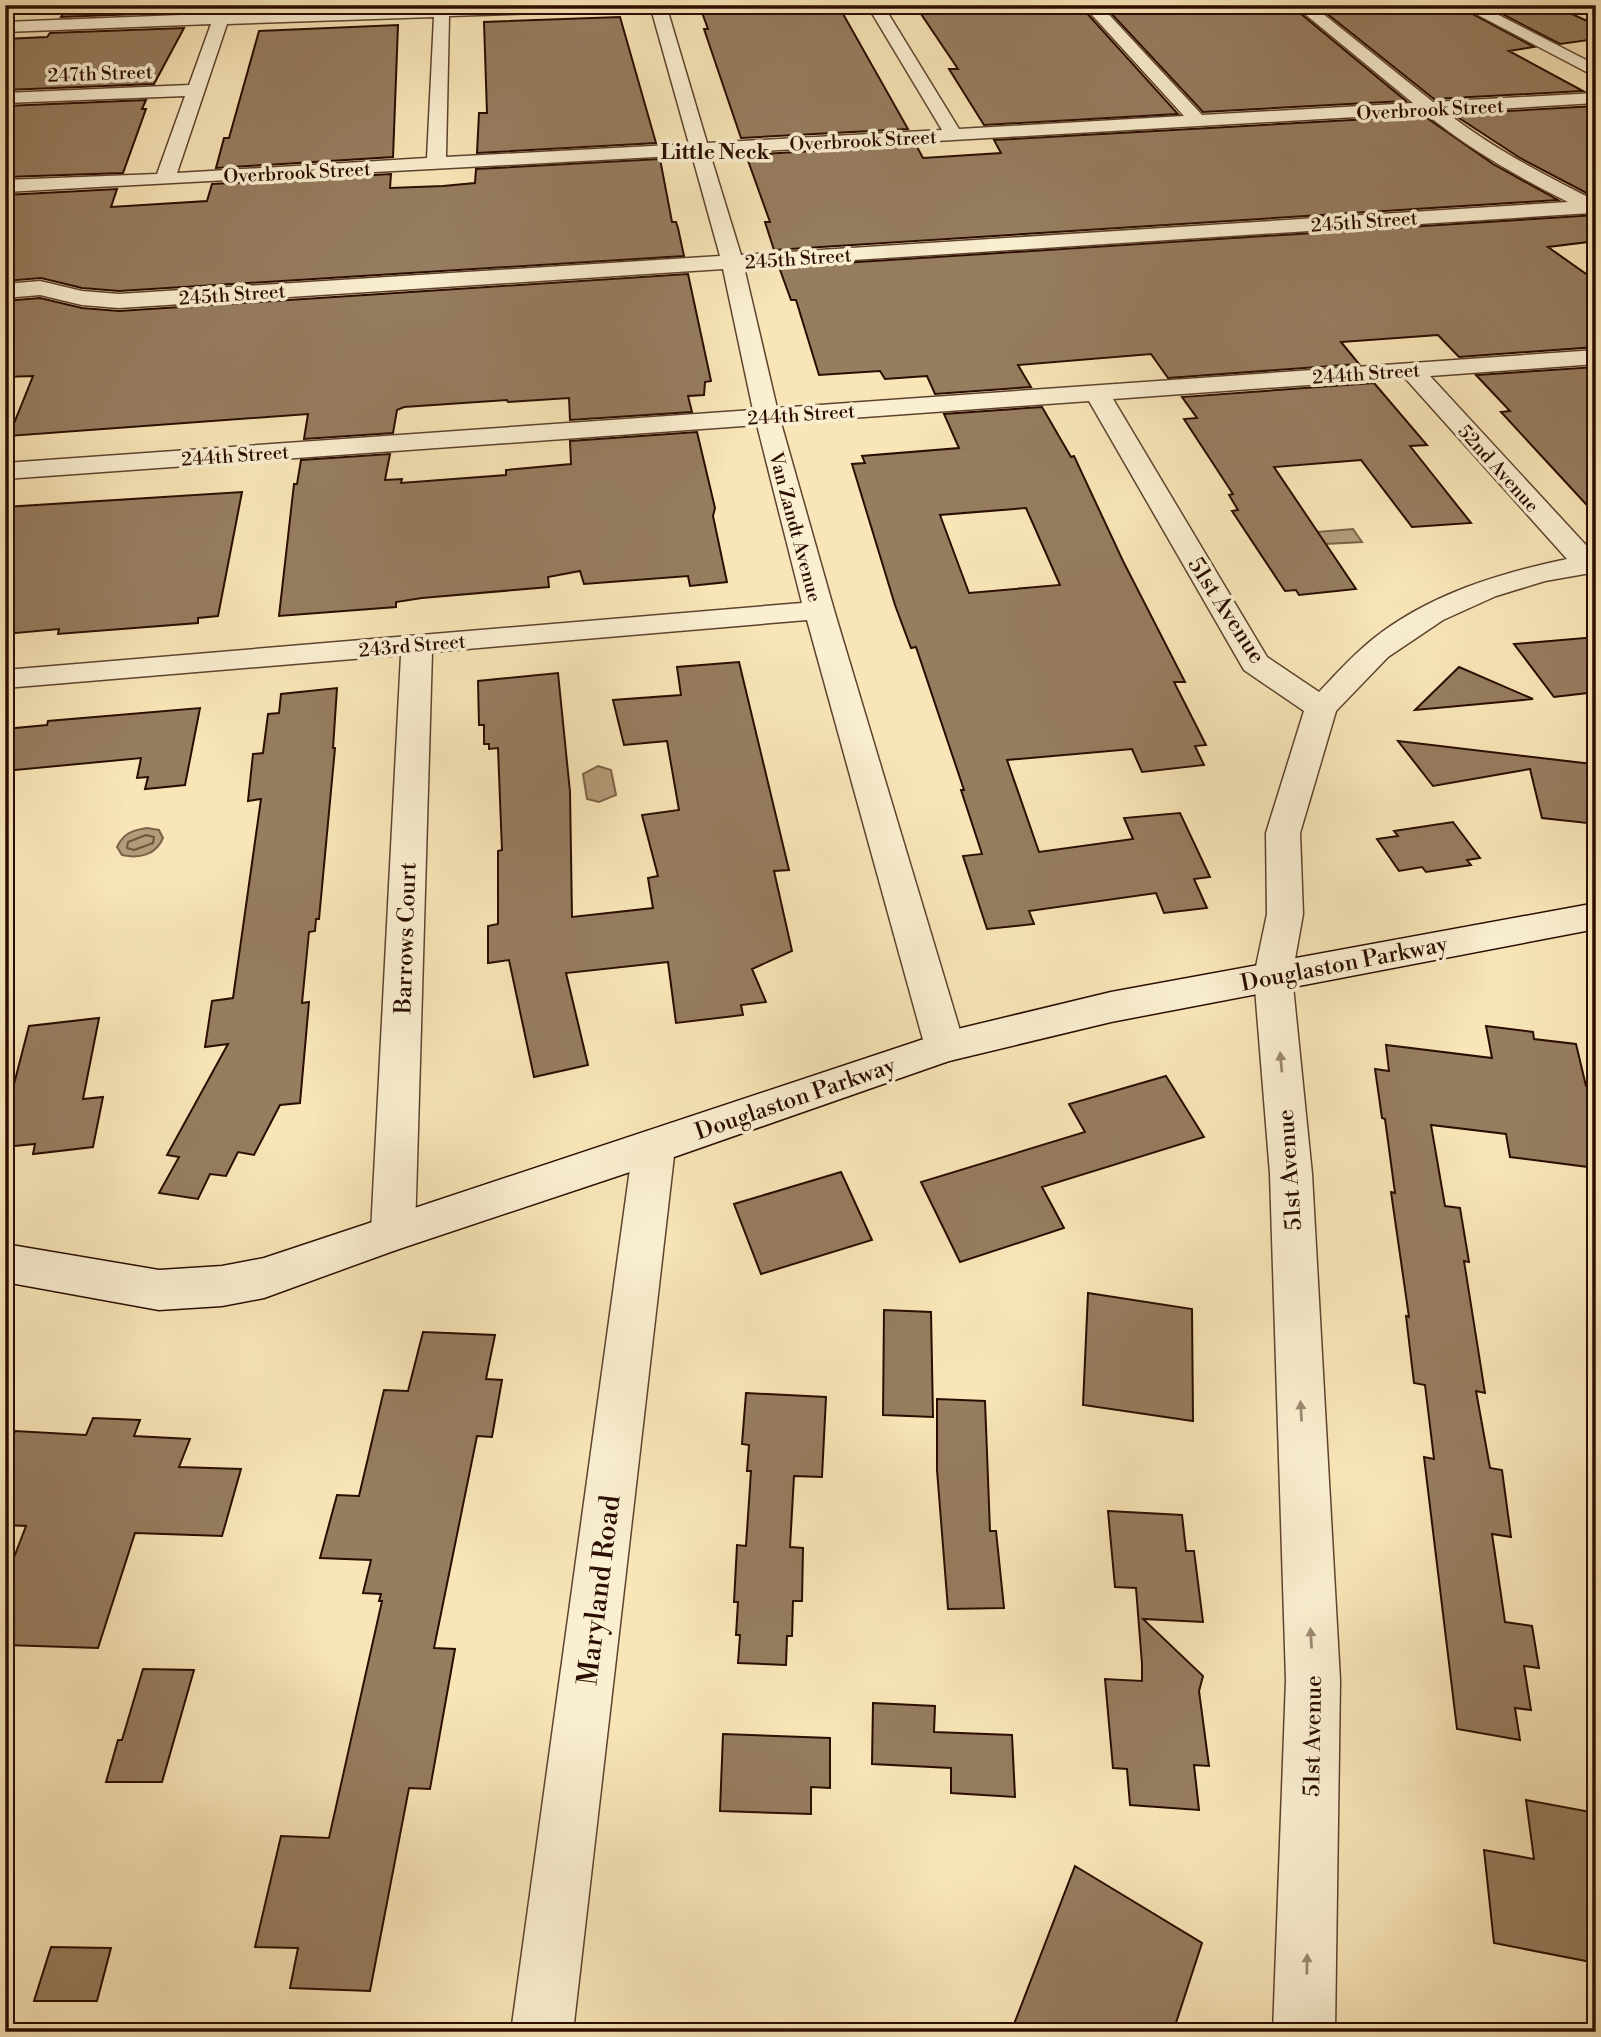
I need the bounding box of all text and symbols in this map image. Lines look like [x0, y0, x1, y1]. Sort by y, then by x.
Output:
street label: 247th Street [47, 60, 153, 88]
street label: Overbrook Street [1356, 94, 1504, 126]
street label: Overbrook Street [789, 125, 937, 157]
district label: Little Neck [660, 140, 771, 166]
street label: Overbrook Street [223, 157, 371, 189]
street label: 245th Street [1310, 206, 1418, 238]
street label: 245th Street [744, 243, 852, 275]
street label: 245th Street [178, 279, 286, 311]
street label: 244th Street [1311, 358, 1421, 390]
street label: 244th Street [746, 399, 856, 431]
street label: 52nd Avenue [1453, 420, 1544, 518]
street label: 244th Street [180, 440, 290, 472]
street label: Van Zandt Avenue [763, 449, 827, 605]
street label: 51st Avenue [1181, 552, 1271, 669]
street label: 243rd Street [358, 629, 467, 663]
street label: Barrows Court [389, 862, 423, 1015]
street label: Douglaston Parkway [1238, 930, 1451, 998]
street label: Douglaston Parkway [691, 1051, 900, 1146]
one-way arrow [1275, 1051, 1286, 1073]
street label: 51st Avenue [1272, 1108, 1308, 1232]
one-way arrow [1296, 1400, 1307, 1422]
street label: Maryland Road [570, 1493, 629, 1687]
one-way arrow [1306, 1627, 1317, 1649]
street label: 51st Avenue [1298, 1675, 1328, 1797]
one-way arrow [1301, 1952, 1313, 1974]

